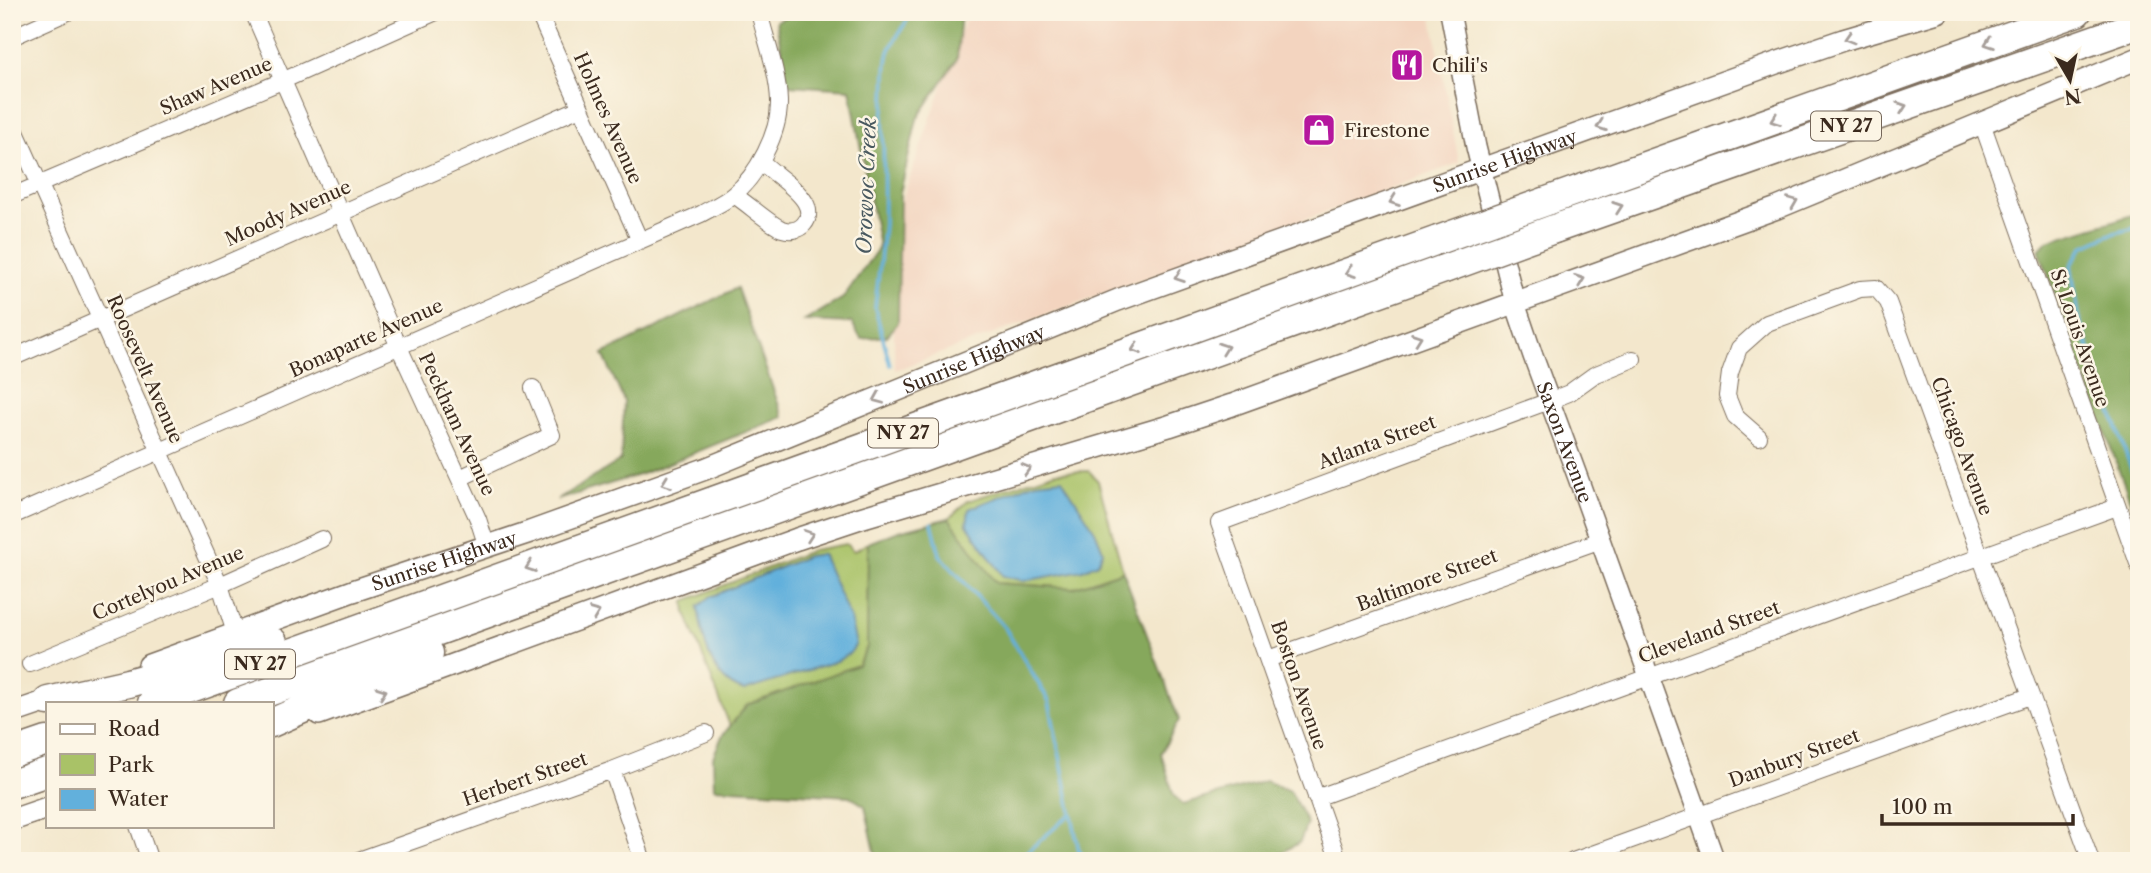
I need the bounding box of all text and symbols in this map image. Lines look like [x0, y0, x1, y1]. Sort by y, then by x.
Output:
one-way arrow [1843, 30, 1855, 45]
one-way arrow [1984, 35, 1996, 49]
restaurant icon: Chili's [1388, 46, 1426, 84]
north arrow [2036, 46, 2106, 116]
street label: Holmes Avenue [569, 49, 647, 187]
street label: Shaw Avenue [156, 52, 276, 120]
place label: Chili's [1432, 54, 1488, 77]
text: N [2063, 84, 2083, 109]
one-way arrow [1896, 101, 1908, 115]
shop icon: Firestone [1300, 111, 1338, 149]
one-way arrow [1770, 112, 1782, 126]
road number: NY 27 [1811, 112, 1881, 140]
water label: Orowoc Creek [851, 117, 881, 255]
one-way arrow [1595, 118, 1607, 132]
place label: Firestone [1344, 119, 1430, 142]
street label: Sunrise Highway [1430, 124, 1580, 197]
street label: Moody Avenue [222, 175, 354, 251]
one-way arrow [1388, 192, 1400, 206]
one-way arrow [1786, 196, 1799, 210]
one-way arrow [1612, 201, 1624, 215]
one-way arrow [1345, 264, 1357, 278]
street label: St Louis Avenue [2046, 266, 2114, 410]
one-way arrow [1174, 269, 1186, 283]
one-way arrow [1573, 274, 1585, 288]
street label: Roosevelt Avenue [102, 291, 188, 447]
street label: Bonaparte Avenue [286, 294, 446, 382]
street label: Sunrise Highway [899, 319, 1049, 398]
one-way arrow [1410, 332, 1422, 346]
one-way arrow [1131, 341, 1143, 355]
one-way arrow [1217, 343, 1229, 357]
street label: Peckham Avenue [414, 349, 500, 499]
street label: Chicago Avenue [1926, 374, 1998, 518]
street label: Saxon Avenue [1532, 378, 1597, 506]
one-way arrow [872, 391, 884, 405]
street label: Atlanta Street [1314, 410, 1439, 474]
road number: NY 27 [868, 418, 938, 447]
one-way arrow [1020, 462, 1032, 477]
one-way arrow [661, 475, 673, 489]
street label: Sunrise Highway [368, 526, 520, 596]
one-way arrow [802, 529, 814, 543]
street label: Cortelyou Avenue [89, 541, 247, 625]
street label: Baltimore Street [1353, 544, 1501, 616]
one-way arrow [525, 559, 537, 573]
street label: Cleveland Street [1635, 596, 1783, 668]
one-way arrow [588, 607, 600, 621]
street label: Boston Avenue [1266, 617, 1332, 753]
road number: NY 27 [225, 650, 295, 678]
one-way arrow [375, 686, 387, 700]
legend [46, 702, 273, 828]
text: Road [108, 716, 160, 741]
street label: Danbury Street [1726, 724, 1863, 792]
street label: Herbert Street [460, 747, 591, 811]
text: Park [108, 752, 154, 777]
scale bar [1882, 782, 2072, 826]
text: Water [107, 786, 168, 811]
text: 100 m [1892, 794, 1953, 819]

